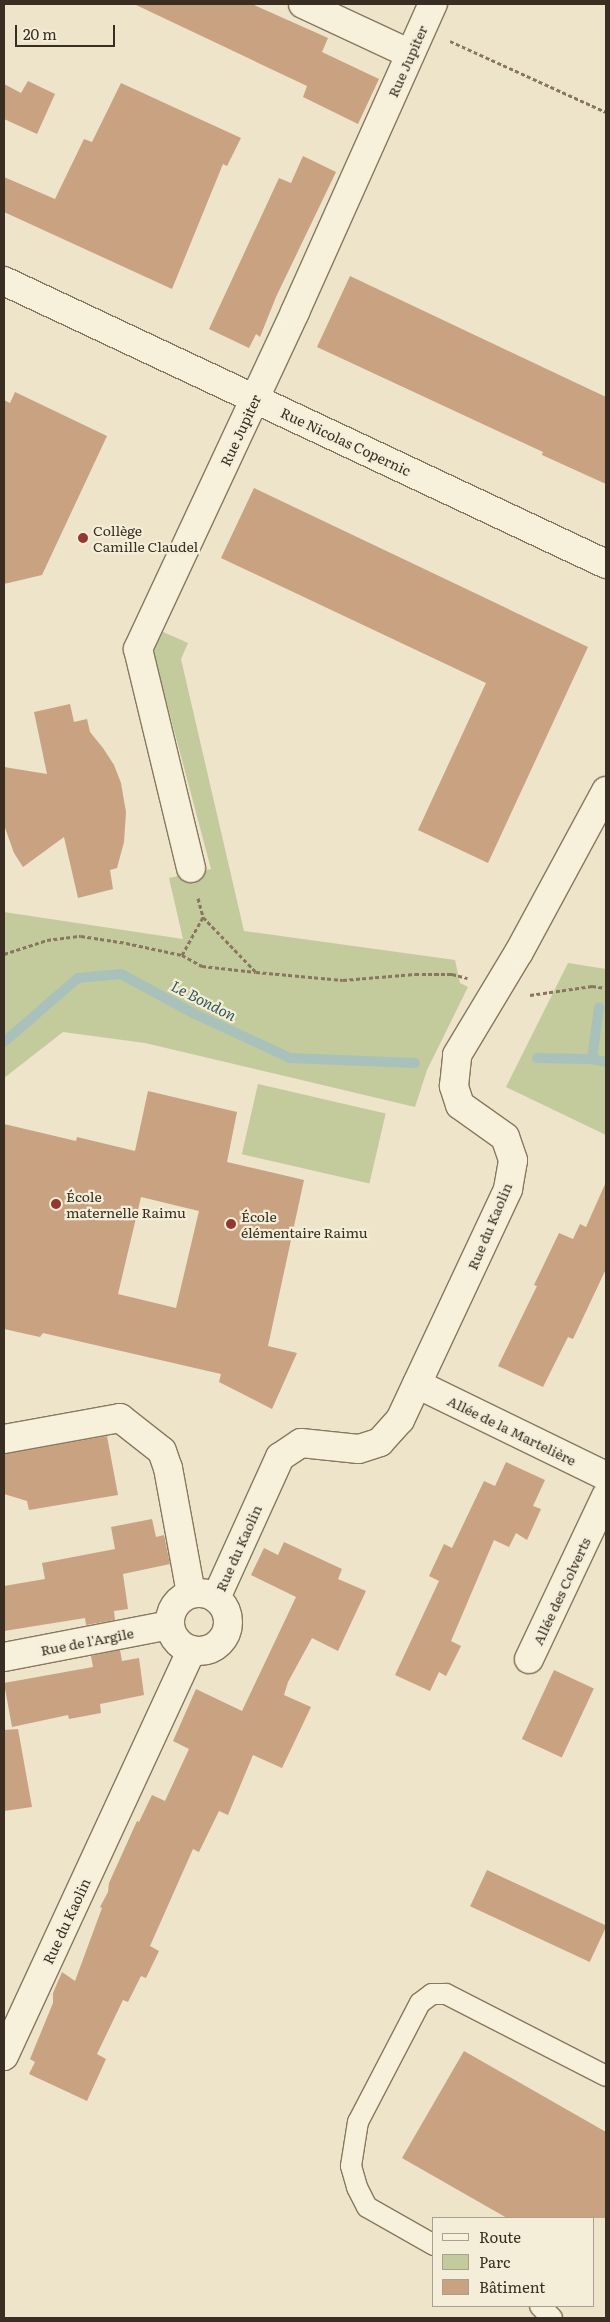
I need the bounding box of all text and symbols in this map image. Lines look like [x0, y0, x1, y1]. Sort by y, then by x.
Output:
scale bar [18, 15, 118, 47]
text: 20 m [23, 22, 57, 45]
street label: Rue Jupiter [384, 22, 430, 100]
street label: Rue Jupiter [216, 392, 264, 468]
street label: Rue Nicolas Copernic [278, 403, 414, 479]
place label: Collège Camille Claudel [93, 522, 198, 554]
marker: Collège Camille Claudel [77, 532, 89, 544]
water label: Le Bondon [169, 976, 239, 1024]
street label: Rue du Kaolin [463, 1180, 515, 1272]
place label: École maternelle Raimu [66, 1188, 186, 1220]
marker: École maternelle Raimu [50, 1198, 62, 1210]
place label: École élémentaire Raimu [241, 1208, 368, 1240]
marker: École élémentaire Raimu [225, 1218, 237, 1230]
street label: Allée de la Martelière [445, 1392, 579, 1468]
street label: Rue du Kaolin [211, 1502, 265, 1594]
street label: Allée des Colverts [529, 1534, 593, 1648]
street label: Rue de l'Argile [39, 1624, 135, 1658]
street label: Rue du Kaolin [39, 1875, 93, 1967]
legend [432, 2217, 595, 2307]
text: Route [479, 2225, 521, 2248]
text: Parc [479, 2250, 510, 2273]
text: Bâtiment [479, 2275, 545, 2298]

